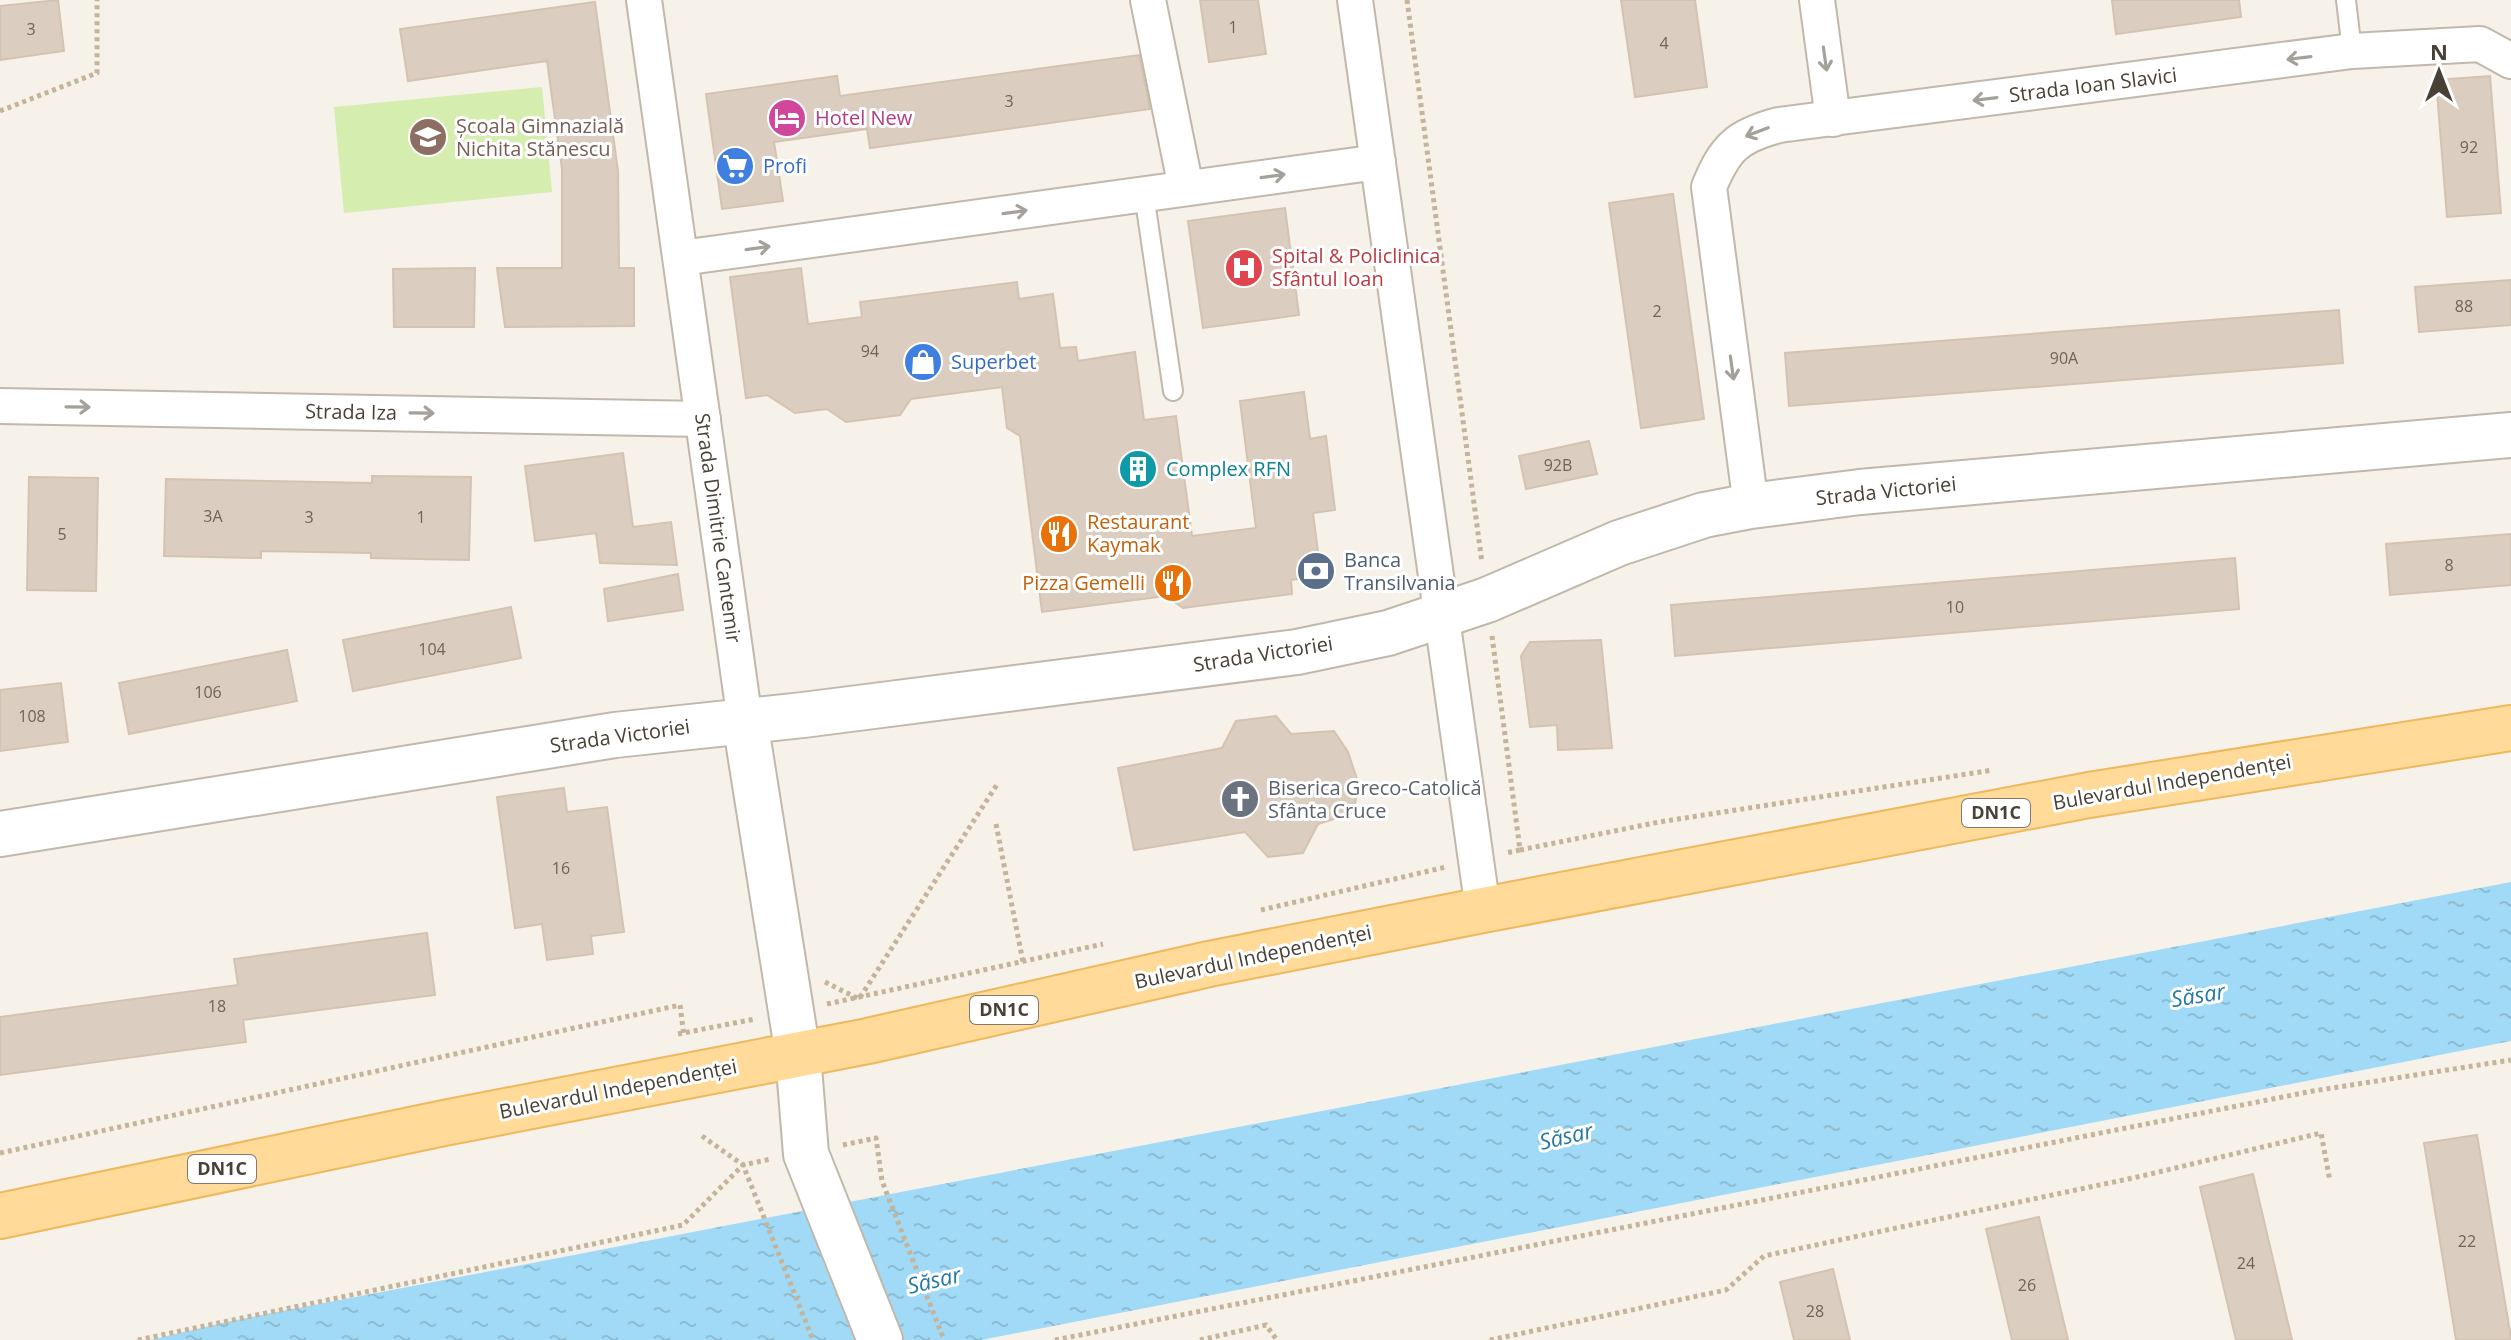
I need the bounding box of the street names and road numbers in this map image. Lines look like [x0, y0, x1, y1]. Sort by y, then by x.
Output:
street label: Strada Ioan Slavici [2007, 61, 2178, 108]
street label: Strada Iza [305, 397, 397, 426]
street label: Strada Dimitrie Cantemir [689, 411, 748, 645]
street label: Strada Victoriei [1814, 470, 1958, 511]
street label: Strada Victoriei [1191, 629, 1335, 678]
street label: Strada Victoriei [548, 712, 692, 759]
street label: Bulevardul Independenței [2051, 747, 2293, 816]
road number: DN1C [1962, 799, 2030, 827]
street label: Bulevardul Independenței [1132, 918, 1374, 995]
road number: DN1C [970, 996, 1038, 1024]
street label: Bulevardul Independenței [497, 1052, 739, 1125]
road number: DN1C [188, 1155, 256, 1183]

